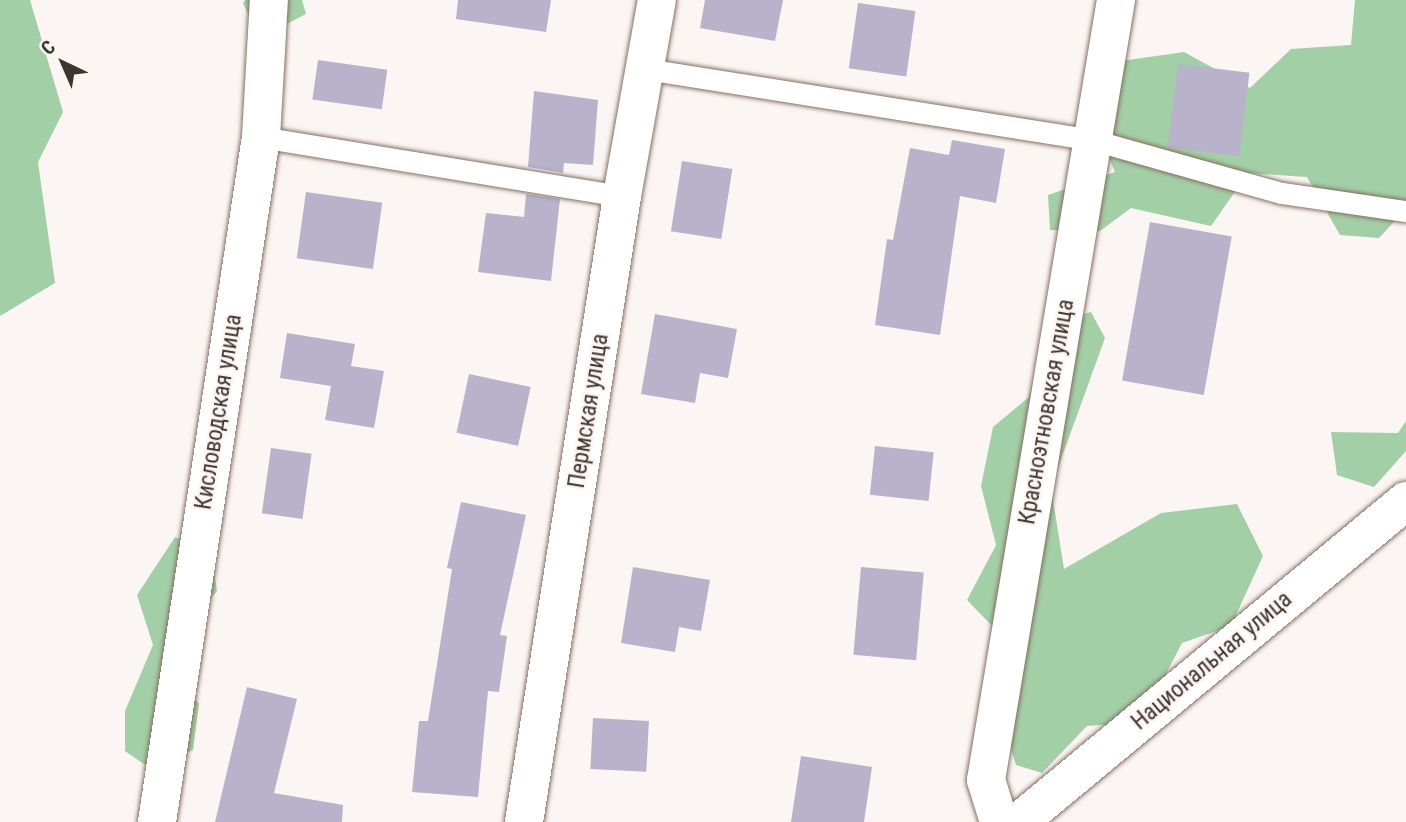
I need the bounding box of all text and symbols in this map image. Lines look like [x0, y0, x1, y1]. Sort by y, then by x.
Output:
north arrow [28, 28, 98, 98]
text: С [36, 36, 60, 60]
street label: Красноэтновская улица [1014, 297, 1080, 527]
street label: Кисловодская улица [190, 312, 248, 512]
street label: Пермская улица [563, 332, 615, 490]
street label: Национальная улица [1126, 586, 1298, 736]

